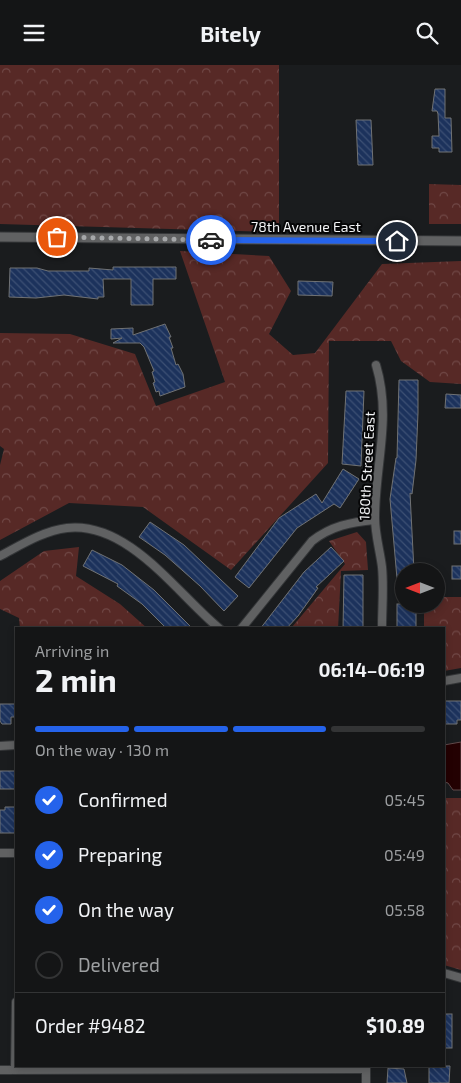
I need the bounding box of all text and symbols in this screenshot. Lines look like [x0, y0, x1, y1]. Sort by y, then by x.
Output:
icon: menu [20, 19, 48, 47]
icon: search [413, 19, 441, 47]
text: Bitely [200, 20, 261, 46]
courier [186, 215, 236, 265]
pin [36, 216, 78, 258]
street label: 78th Avenue East [251, 218, 361, 235]
pin [376, 220, 418, 262]
icon: bag [43, 223, 71, 251]
icon: car [197, 226, 225, 254]
icon: home [383, 227, 411, 255]
street label: 180th Street East [355, 411, 378, 521]
north arrow [395, 563, 445, 613]
map controls [395, 563, 445, 613]
text: Arriving in [35, 641, 109, 660]
text: 06:14–06:19 [318, 658, 425, 681]
text: 2 min [35, 660, 117, 698]
text: On the way · 130 m [35, 740, 169, 759]
icon: check [35, 786, 63, 814]
text: Confirmed [78, 788, 168, 811]
text: 05:45 [385, 790, 425, 809]
icon: check [35, 841, 63, 869]
text: Preparing [78, 843, 162, 866]
text: 05:49 [384, 845, 425, 864]
icon: check [35, 896, 63, 924]
text: On the way [78, 898, 174, 921]
text: 05:58 [385, 900, 425, 919]
text: Delivered [78, 953, 160, 976]
text: Order #9482 [35, 1014, 145, 1037]
text: $10.89 [366, 1014, 425, 1037]

